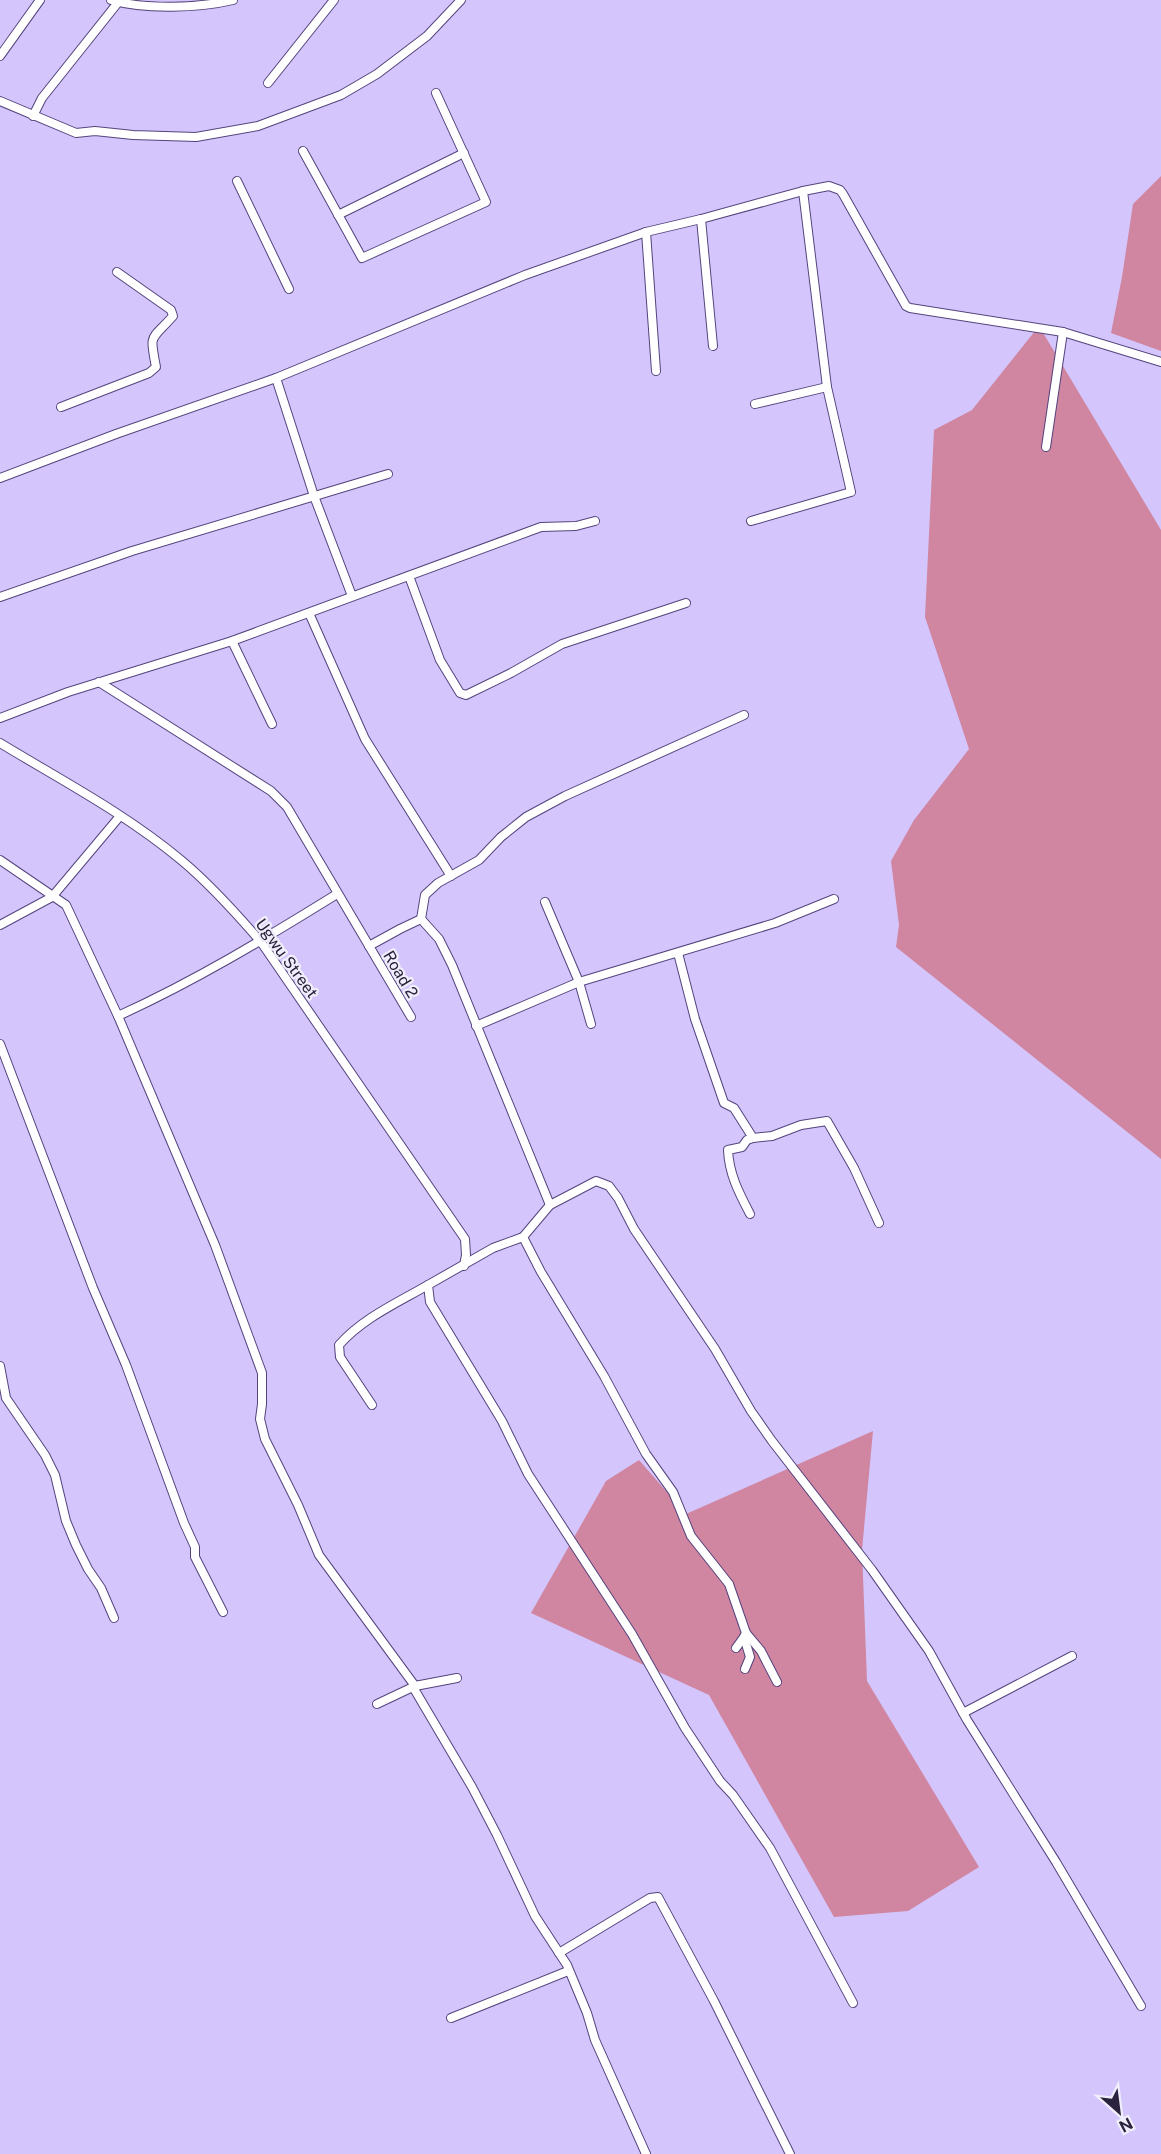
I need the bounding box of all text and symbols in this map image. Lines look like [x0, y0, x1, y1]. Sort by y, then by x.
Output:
street label: Ugwu Street [252, 915, 322, 1002]
street label: Road 2 [379, 947, 422, 1001]
north arrow [1089, 2082, 1149, 2142]
text: N [1116, 2113, 1136, 2136]

